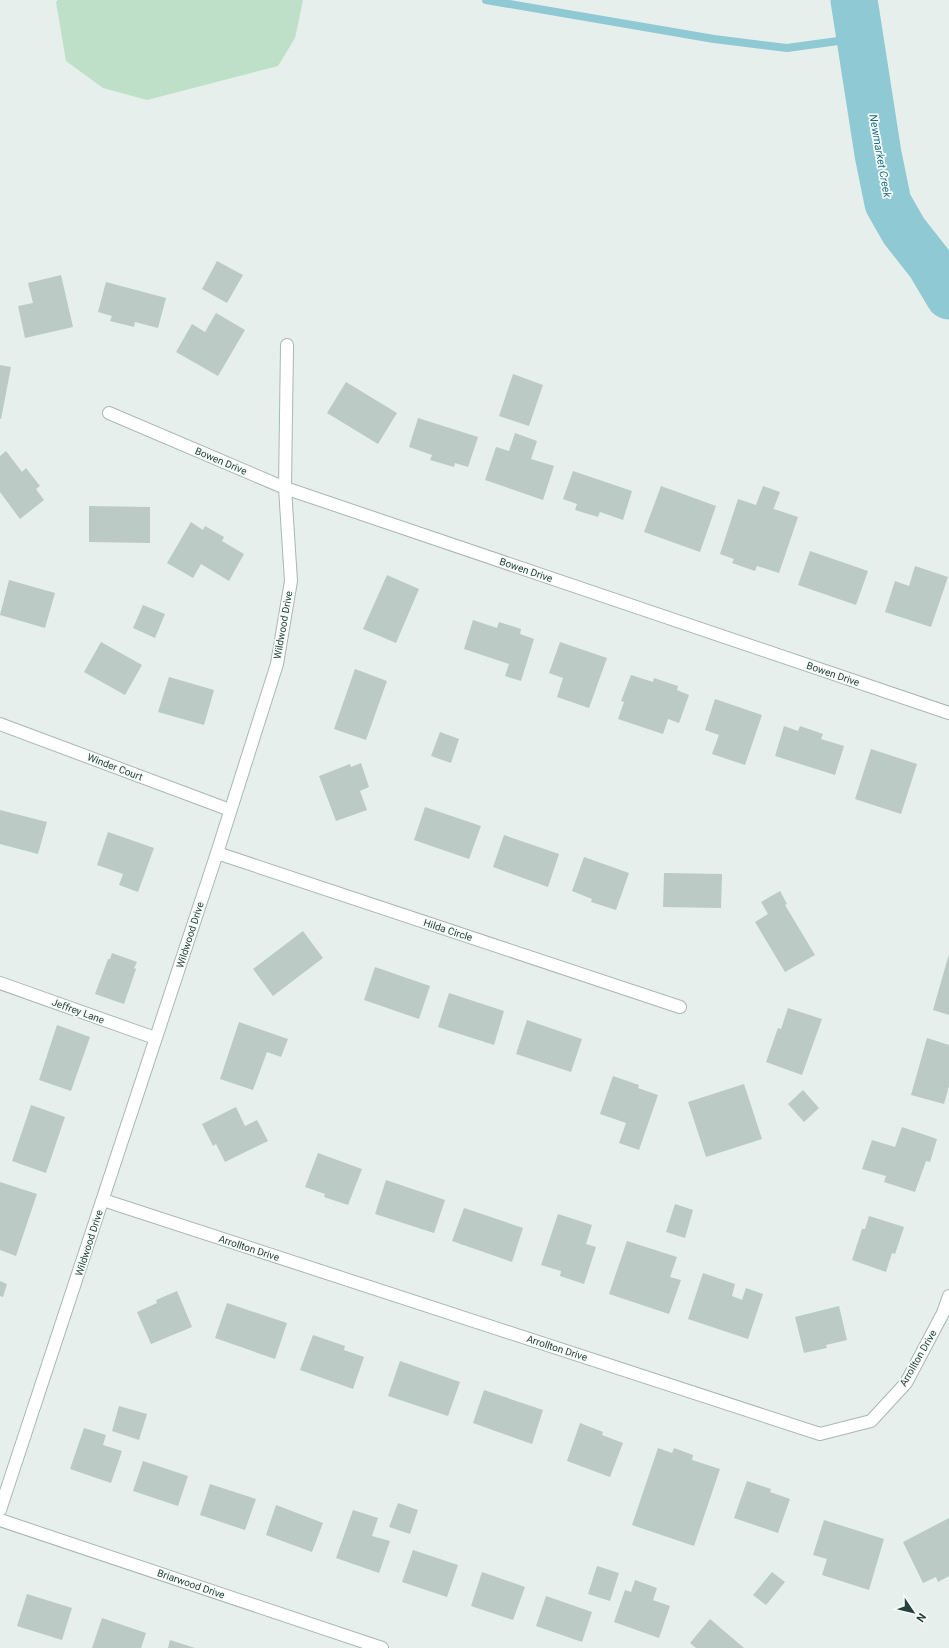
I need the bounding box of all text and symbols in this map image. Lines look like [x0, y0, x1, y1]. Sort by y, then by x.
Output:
water label: Newmarket Creek [866, 113, 894, 199]
street label: Bowen Drive [193, 445, 249, 477]
street label: Bowen Drive [498, 556, 554, 584]
street label: Wildwood Drive [272, 590, 294, 660]
street label: Bowen Drive [805, 660, 861, 688]
street label: Winder Court [86, 751, 144, 783]
street label: Wildwood Drive [174, 901, 206, 969]
street label: Hilda Circle [422, 917, 474, 943]
street label: Jeffrey Lane [50, 996, 106, 1026]
street label: Wildwood Drive [73, 1209, 105, 1277]
street label: Arrollton Drive [217, 1233, 281, 1263]
street label: Arrollton Drive [897, 1328, 939, 1388]
street label: Arrollton Drive [525, 1333, 589, 1363]
street label: Briarwood Drive [156, 1567, 226, 1601]
north arrow [893, 1592, 933, 1632]
text: N [913, 1611, 928, 1625]

